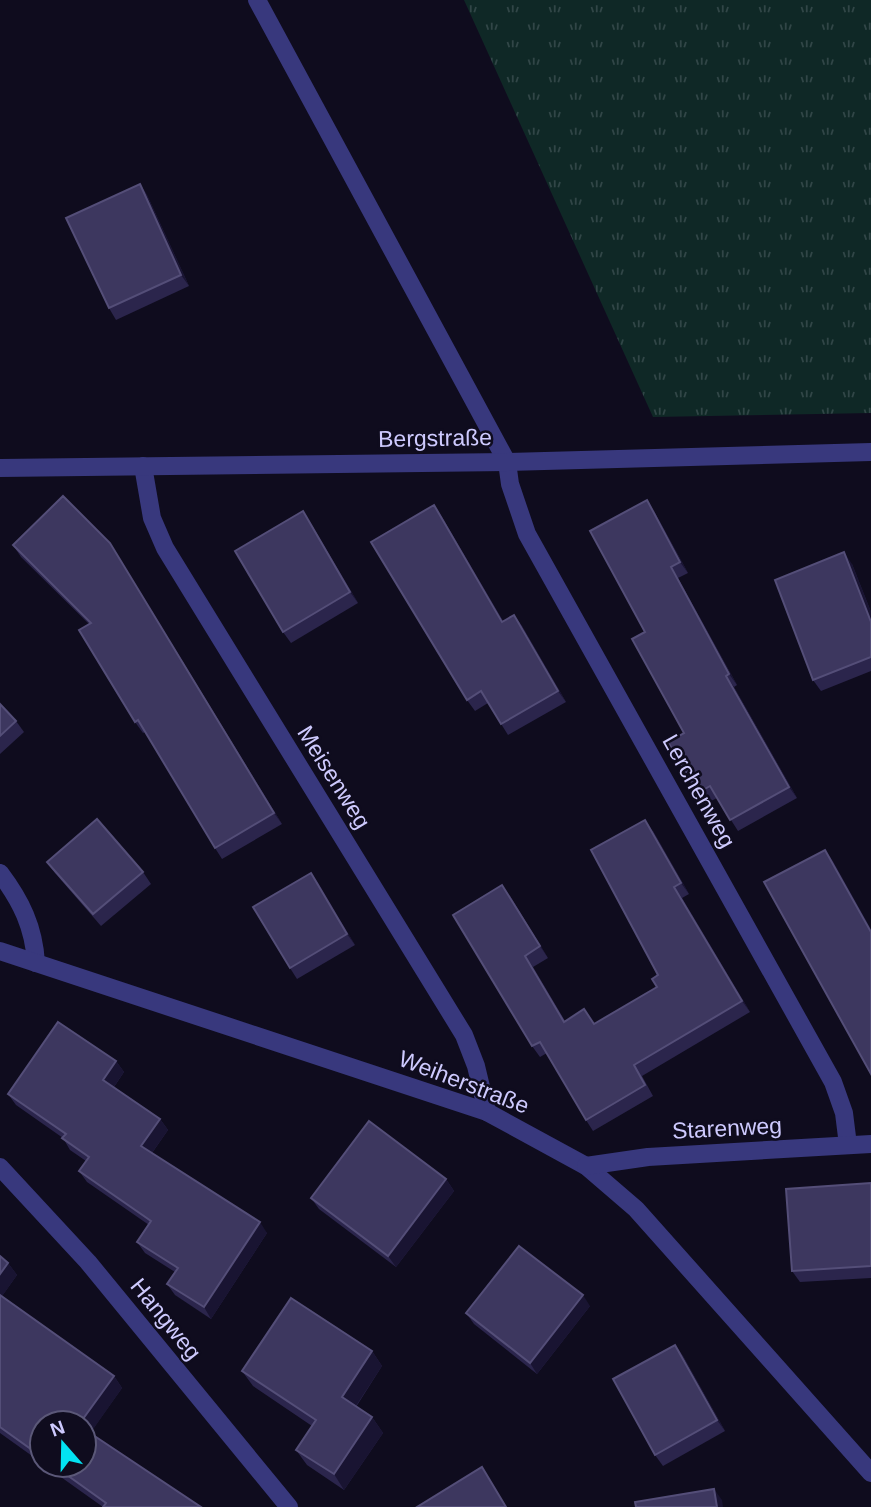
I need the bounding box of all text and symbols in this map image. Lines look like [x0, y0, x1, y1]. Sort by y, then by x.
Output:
street label: Bergstraße [378, 424, 492, 452]
street label: Meisenweg [292, 721, 376, 833]
street label: Lerchenweg [657, 730, 741, 852]
street label: Weiherstraße [395, 1045, 533, 1119]
street label: Starenweg [671, 1112, 783, 1144]
street label: Hangweg [125, 1273, 207, 1365]
north arrow [28, 1409, 98, 1479]
text: N [47, 1416, 67, 1441]

